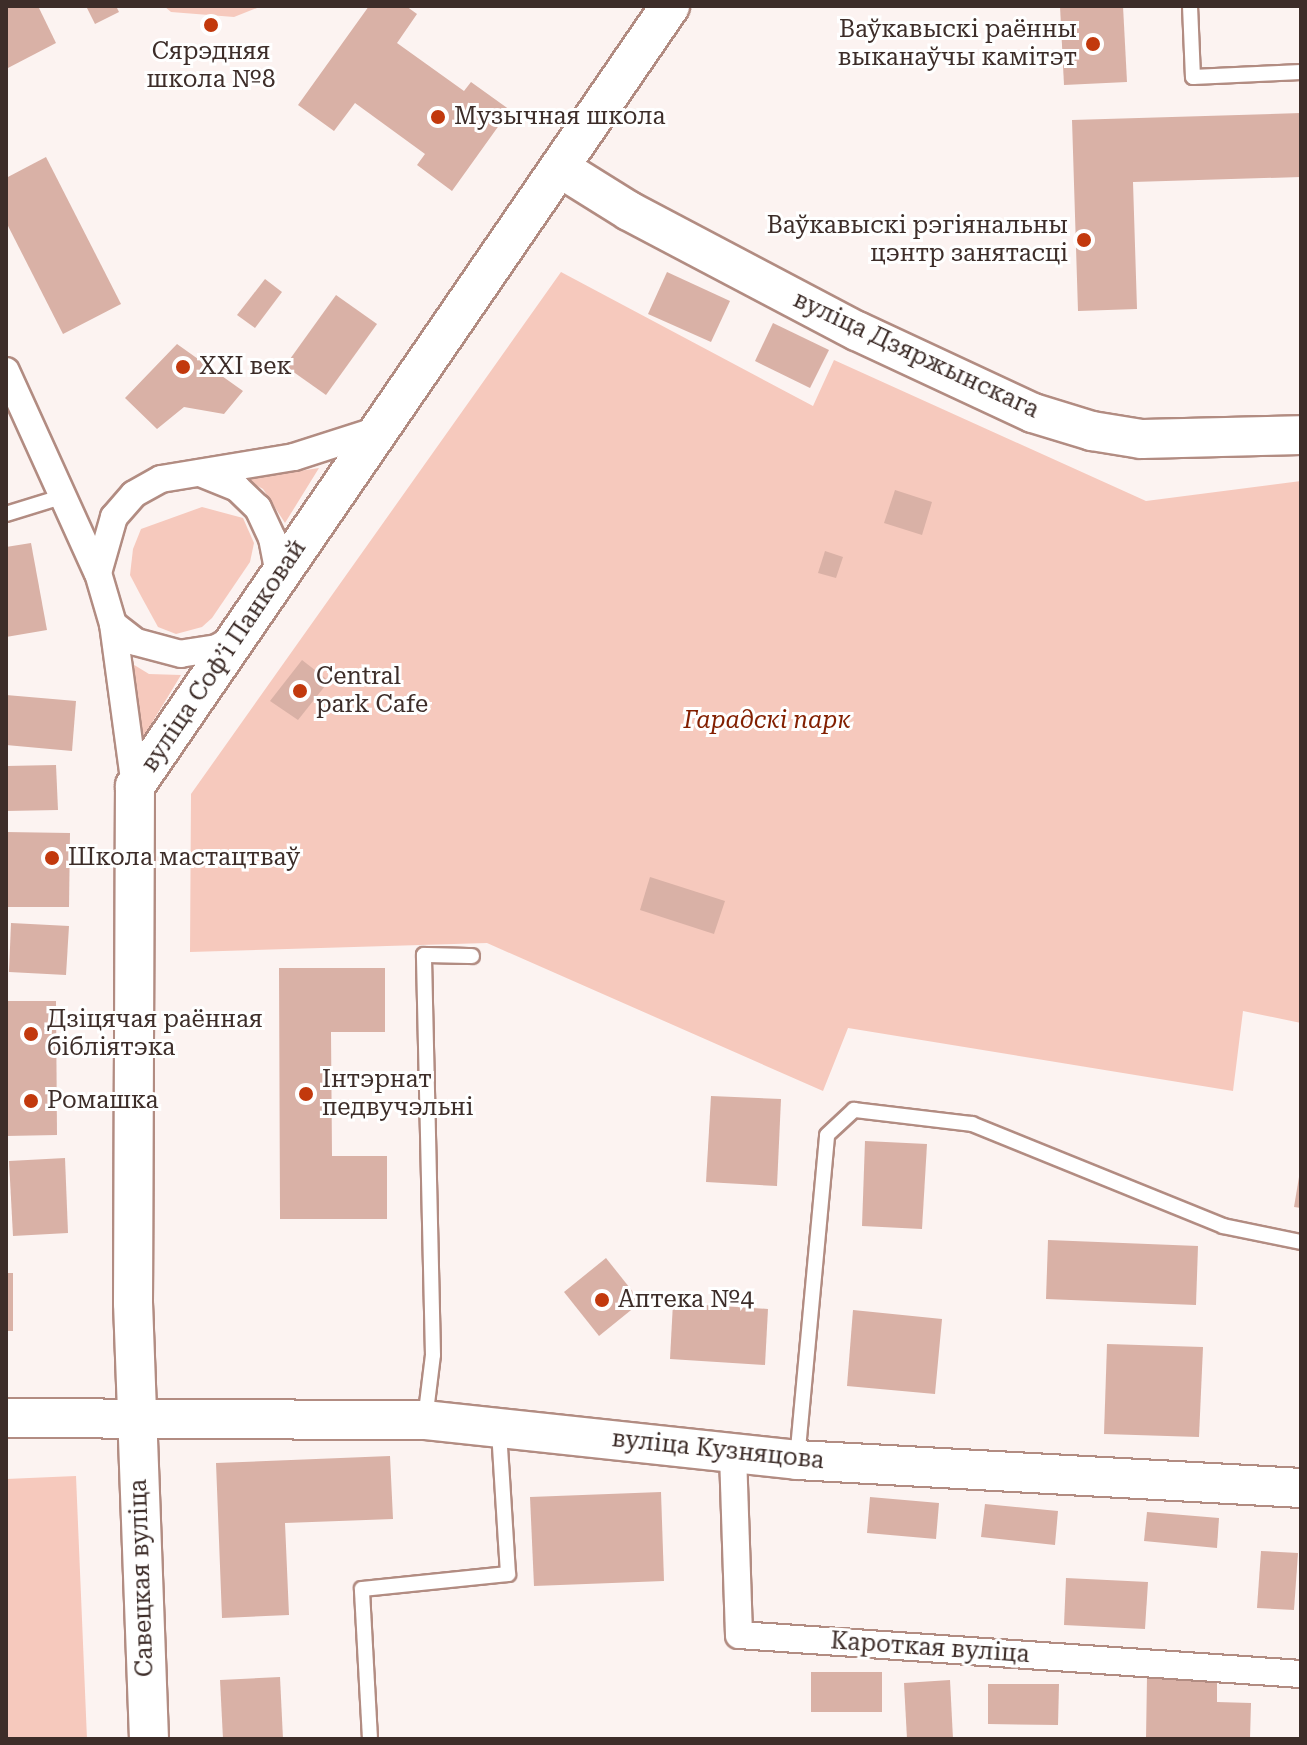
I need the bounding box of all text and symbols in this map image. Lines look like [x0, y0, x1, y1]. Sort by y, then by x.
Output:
marker: Сярэдняя школа №8 [202, 16, 220, 34]
place label: Ваўкавыскі раённы выканаўчы камітэт [838, 16, 1077, 72]
marker: Ваўкавыскі раённы выканаўчы камітэт [1084, 35, 1102, 53]
place label: Сярэдняя школа №8 [146, 38, 276, 94]
place label: Музычная школа [454, 103, 666, 131]
marker: Музычная школа [429, 108, 447, 126]
place label: Ваўкавыскі рэгіянальны цэнтр занятасці [767, 212, 1068, 268]
marker: Ваўкавыскі рэгіянальны цэнтр занятасці [1075, 231, 1093, 249]
street label: вуліца Дзяржынскага [789, 285, 1043, 425]
place label: XXI век [199, 353, 292, 381]
marker: XXI век [174, 358, 192, 376]
street label: вуліца Софʼі Панковай [136, 535, 312, 777]
place label: Central park Cafe [316, 663, 428, 719]
marker: Central park Cafe [291, 682, 309, 700]
park label: Гарадскі парк [684, 707, 850, 735]
place label: Школа мастацтваў [68, 844, 300, 872]
marker: Школа мастацтваў [43, 849, 61, 867]
place label: Дзіцячая раённая бібліятэка [47, 1006, 263, 1062]
marker: Дзіцячая раённая бібліятэка [22, 1025, 40, 1043]
place label: Інтэрнат педвучэльні [322, 1066, 473, 1122]
marker: Інтэрнат педвучэльні [297, 1085, 315, 1103]
place label: Ромашка [47, 1087, 158, 1115]
marker: Ромашка [22, 1092, 40, 1110]
place label: Аптека №4 [618, 1286, 754, 1314]
marker: Аптека №4 [593, 1291, 611, 1309]
street label: вуліца Кузняцова [610, 1425, 826, 1475]
street label: Савецкая вуліца [124, 1479, 160, 1677]
street label: Кароткая вуліца [830, 1627, 1030, 1669]

